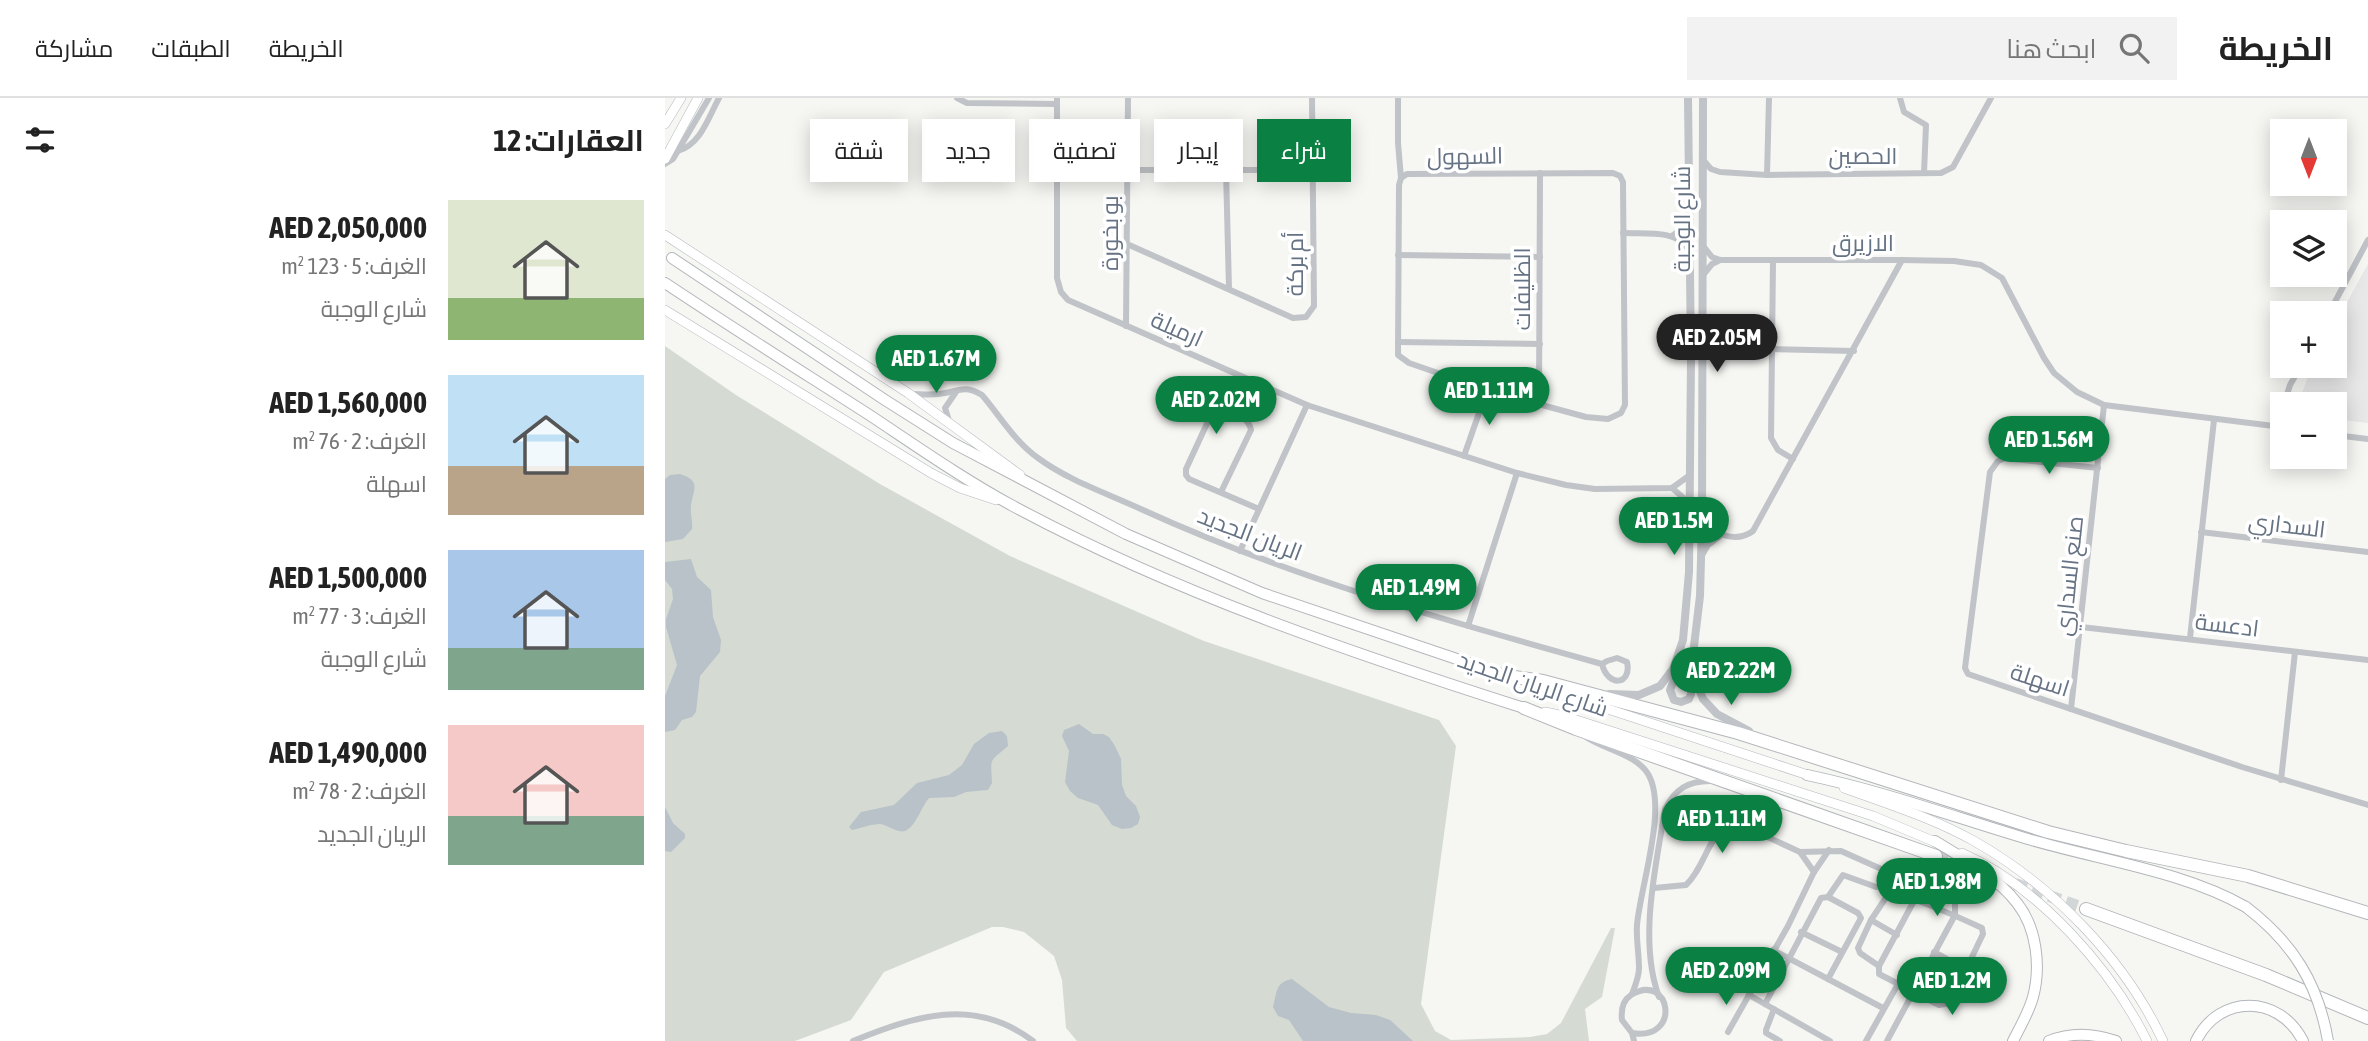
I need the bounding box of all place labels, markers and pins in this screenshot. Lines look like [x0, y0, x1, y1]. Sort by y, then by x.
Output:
pin: AED 2.05M [1637, 314, 1797, 374]
pin: AED 1.67M [856, 336, 1016, 395]
pin: AED 1.11M [1409, 368, 1569, 427]
pin: AED 2.02M [1136, 376, 1296, 436]
pin: AED 1.56M [1969, 416, 2129, 476]
pin: AED 1.5M [1602, 498, 1746, 557]
pin: AED 1.49M [1336, 564, 1496, 624]
pin: AED 2.22M [1651, 648, 1811, 707]
pin: AED 1.11M [1642, 796, 1802, 855]
pin: AED 1.98M [1857, 858, 2017, 918]
pin: AED 2.09M [1646, 948, 1806, 1007]
pin: AED 1.2M [1880, 958, 2024, 1017]

